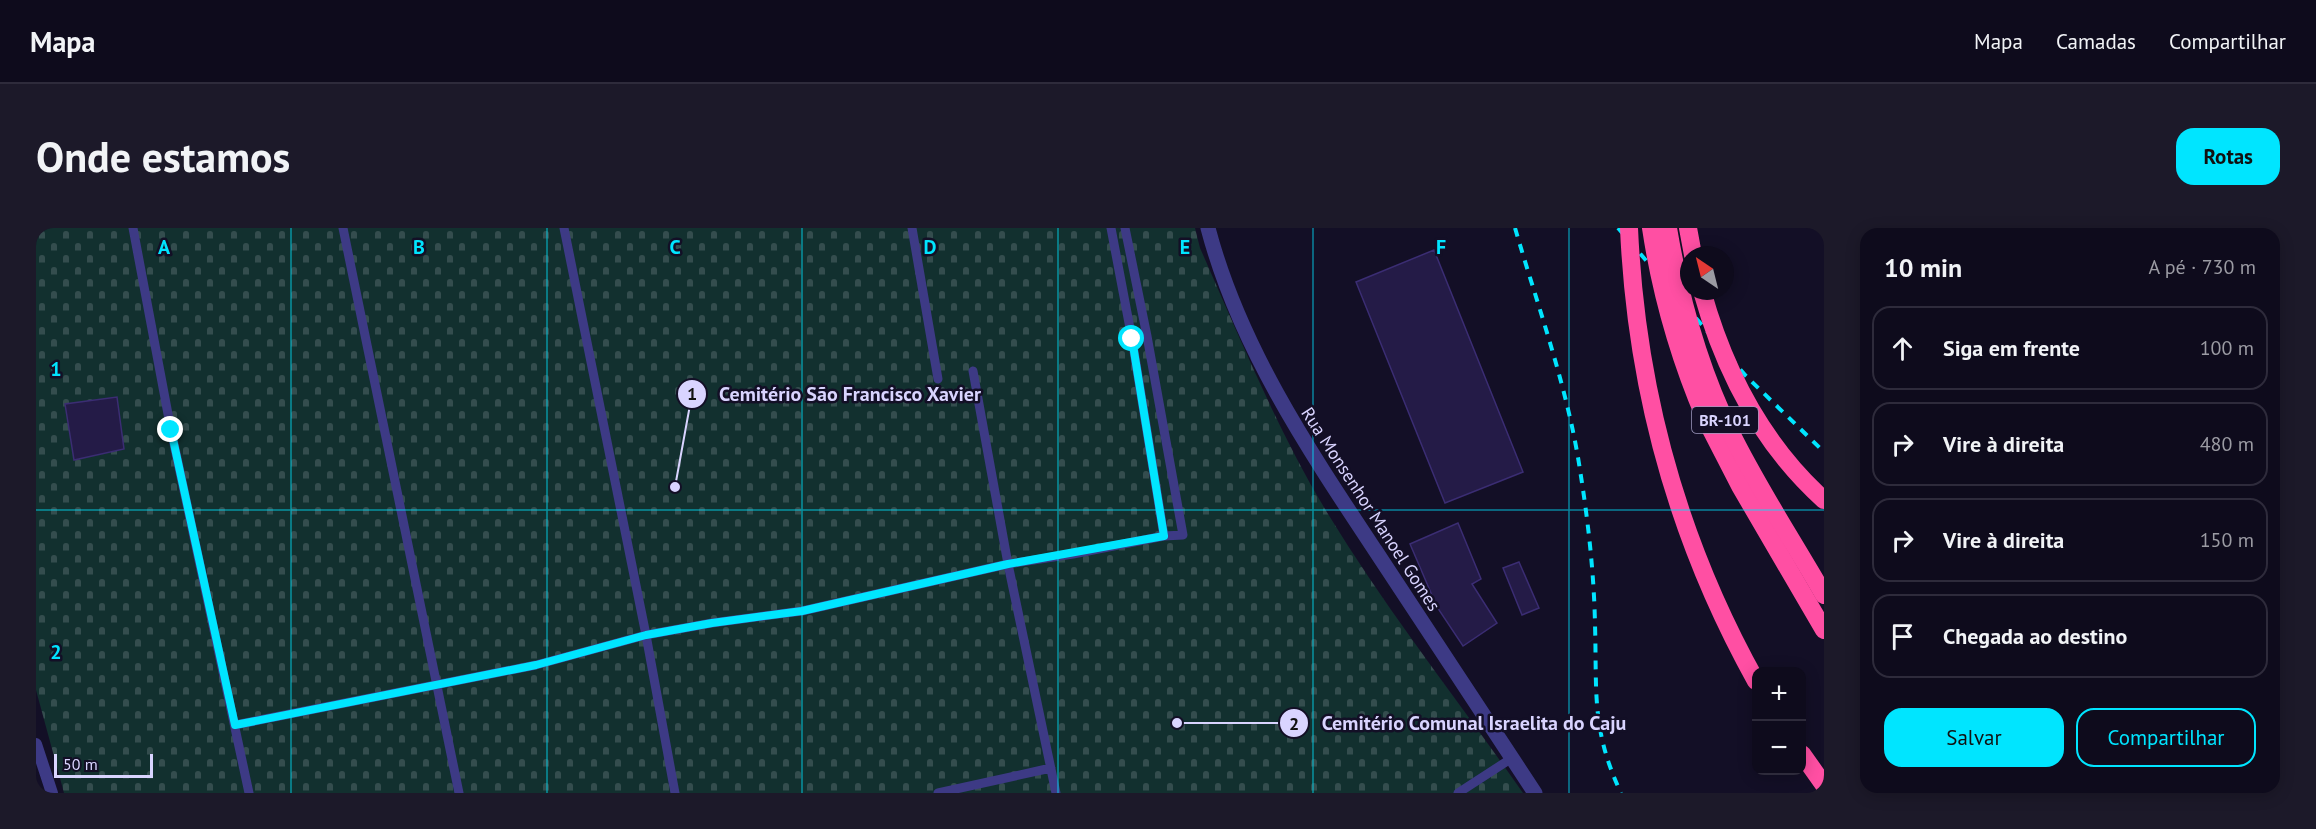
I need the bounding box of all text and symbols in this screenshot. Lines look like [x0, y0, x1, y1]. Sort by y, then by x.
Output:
text: Mapa [30, 23, 95, 60]
text: Mapa [1974, 28, 2023, 55]
text: Camadas [2056, 28, 2136, 55]
text: Compartilhar [2169, 28, 2286, 55]
button: Rotas [2176, 128, 2280, 185]
text: Onde estamos [36, 129, 290, 184]
text: A [158, 234, 171, 260]
text: B [413, 234, 425, 260]
text: C [669, 234, 681, 260]
text: D [924, 234, 937, 260]
text: E [1180, 234, 1190, 260]
text: F [1436, 234, 1446, 260]
north arrow [1680, 246, 1734, 300]
text: 10 min [1884, 251, 1962, 284]
text: A pé · 730 m [2149, 254, 2256, 280]
route start [1118, 325, 1144, 351]
icon: ahead [1886, 332, 1919, 365]
text: Siga em frente [1943, 334, 2080, 362]
text: 100 m [2200, 335, 2254, 361]
text: 1 [50, 356, 62, 382]
callout: Cemitério São Francisco Xavier [677, 375, 993, 413]
text: Cemitério São Francisco Xavier [719, 381, 981, 407]
text: 1 [687, 382, 697, 405]
street label: Rua Monsenhor Manoel Gomes [1296, 403, 1446, 615]
road number: BR-101 [1692, 407, 1758, 433]
route end [157, 416, 183, 442]
icon: right [1886, 428, 1919, 461]
text: Vire à direita [1943, 430, 2064, 458]
text: 480 m [2200, 431, 2254, 457]
icon: right [1886, 524, 1919, 557]
text: Vire à direita [1943, 526, 2064, 554]
text: 150 m [2200, 527, 2254, 553]
icon: arrive [1886, 620, 1919, 653]
text: Chegada ao destino [1943, 622, 2127, 650]
text: 2 [50, 639, 62, 665]
map controls [1752, 667, 1806, 775]
button: + [1752, 667, 1806, 721]
callout: Cemitério Comunal Israelita do Caju [1279, 704, 1639, 742]
button: Salvar [1884, 708, 2064, 767]
button: Compartilhar [2076, 708, 2256, 767]
text: Cemitério Comunal Israelita do Caju [1322, 710, 1626, 736]
text: 2 [1289, 712, 1299, 735]
button: − [1752, 721, 1806, 775]
scale bar [54, 751, 153, 778]
text: 50 m [63, 754, 98, 774]

